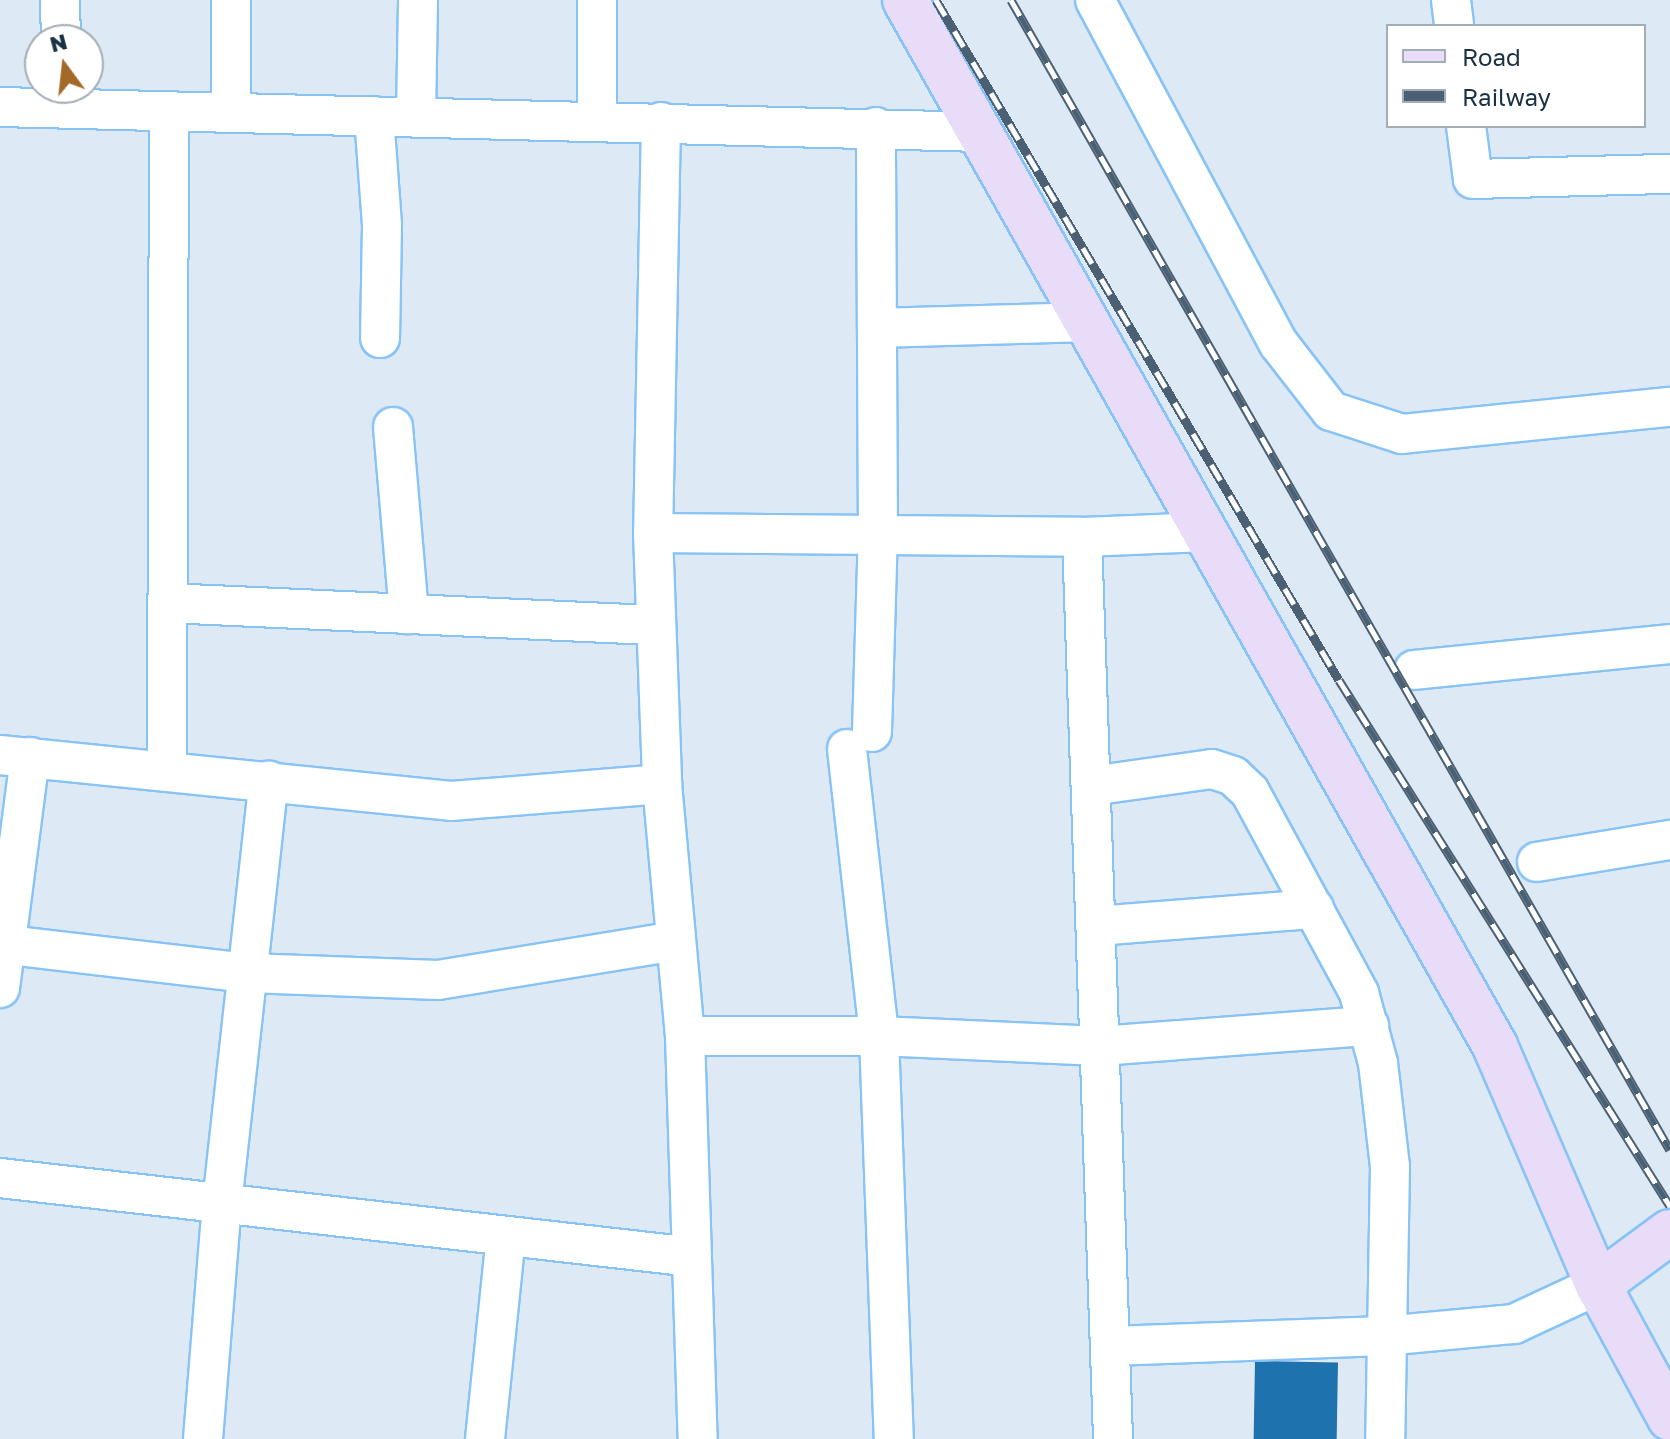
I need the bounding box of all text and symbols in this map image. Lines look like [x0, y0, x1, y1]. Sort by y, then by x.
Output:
north arrow [24, 24, 104, 104]
legend [1386, 24, 1646, 128]
text: N [47, 27, 70, 57]
text: Road [1462, 42, 1521, 71]
text: Railway [1462, 82, 1551, 111]

